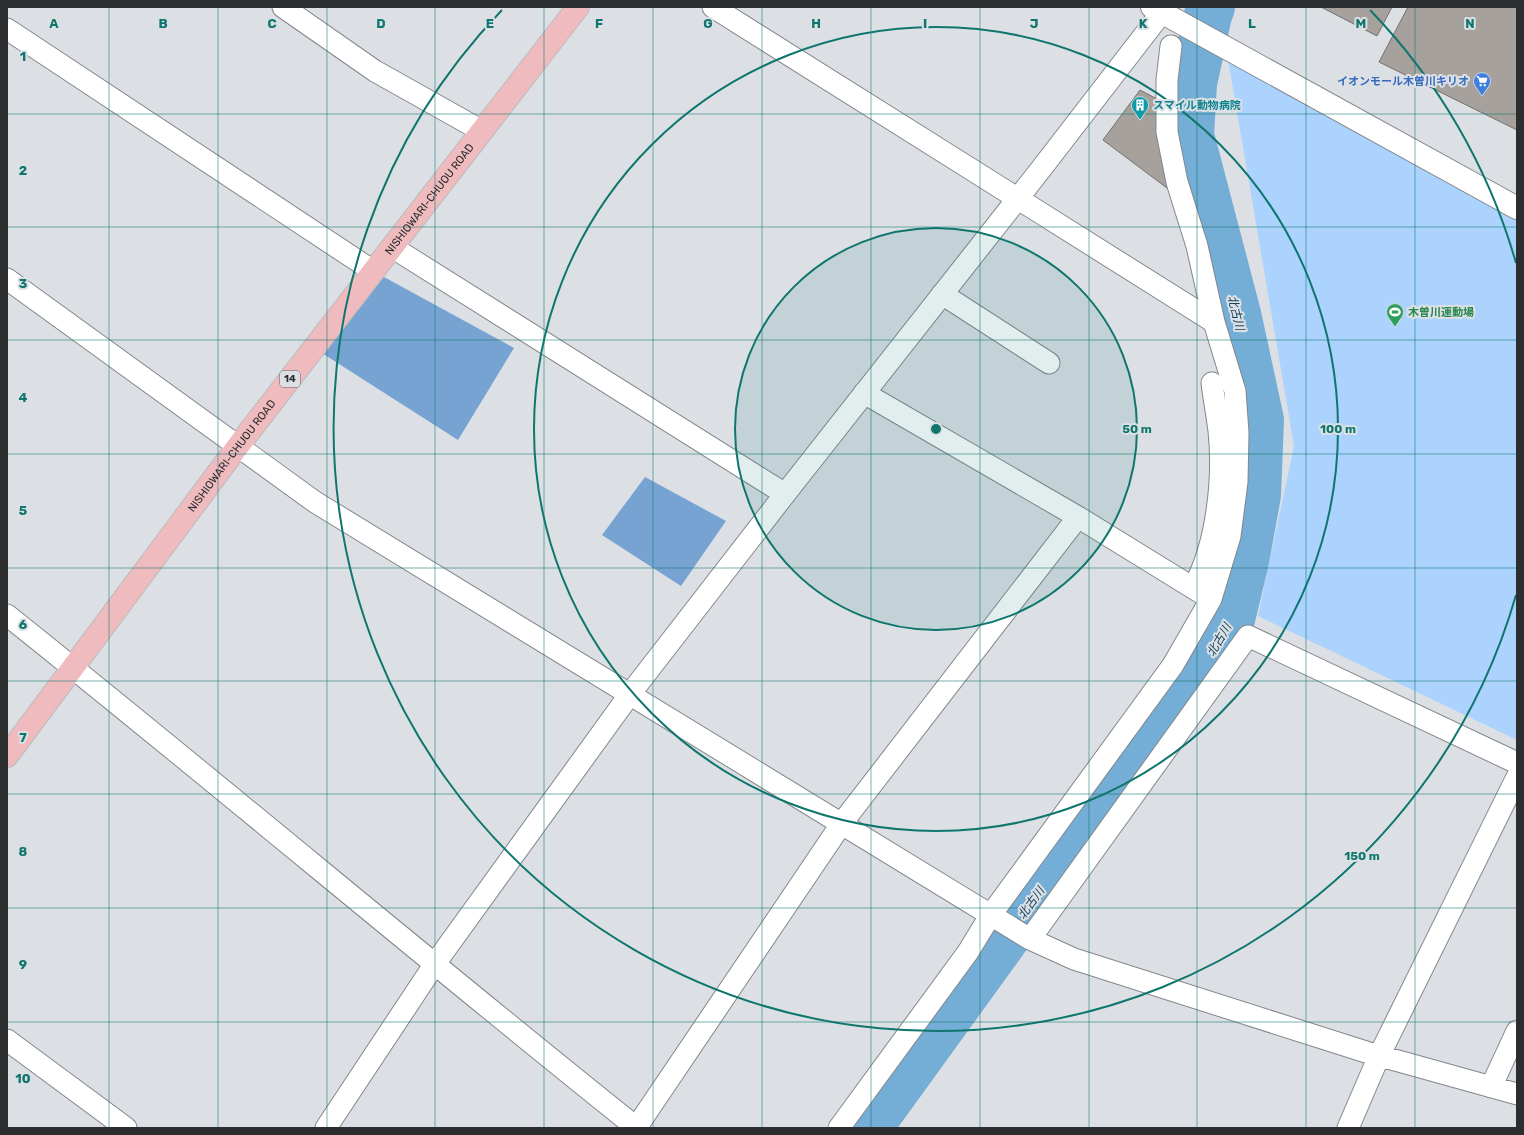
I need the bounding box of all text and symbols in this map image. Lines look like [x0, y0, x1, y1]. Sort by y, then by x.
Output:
text: A [49, 16, 59, 31]
text: B [158, 16, 168, 31]
text: C [267, 16, 277, 31]
text: D [376, 16, 386, 31]
text: E [486, 16, 494, 31]
text: F [595, 16, 603, 31]
text: G [703, 16, 713, 31]
text: H [811, 16, 821, 31]
text: I [923, 16, 927, 31]
text: J [1030, 16, 1038, 31]
text: K [1139, 16, 1148, 31]
text: L [1248, 16, 1256, 31]
text: M [1356, 16, 1366, 31]
text: N [1465, 16, 1475, 31]
text: 1 [20, 49, 26, 64]
supermarket icon: イオンモール木曽川キリオ [1472, 71, 1492, 96]
place label: イオンモール木曽川キリオ [1337, 75, 1469, 88]
building icon: スマイル動物病院 [1130, 95, 1150, 120]
place label: スマイル動物病院 [1153, 99, 1241, 112]
street label: NISHIOWARI-CHUOU ROAD [382, 141, 476, 257]
text: 2 [19, 163, 27, 178]
text: 3 [19, 276, 28, 291]
water label: 北古川 [1225, 294, 1248, 334]
sports icon: 木曽川運動場 [1385, 302, 1405, 327]
place label: 木曽川運動場 [1408, 306, 1474, 319]
road number: 14 [280, 371, 300, 387]
text: 4 [19, 390, 28, 405]
street label: NISHIOWARI-CHUOU ROAD [185, 397, 278, 514]
centre of rings [929, 422, 943, 436]
text: 50 m [1122, 422, 1152, 436]
text: 100 m [1320, 422, 1356, 436]
text: 5 [19, 503, 27, 518]
text: 6 [19, 617, 28, 632]
water label: 北古川 [1204, 619, 1235, 659]
text: 7 [19, 730, 27, 745]
text: 8 [19, 844, 28, 859]
text: 150 m [1344, 849, 1380, 863]
water label: 北古川 [1015, 883, 1048, 922]
text: 9 [19, 957, 27, 972]
text: 10 [15, 1071, 31, 1086]

